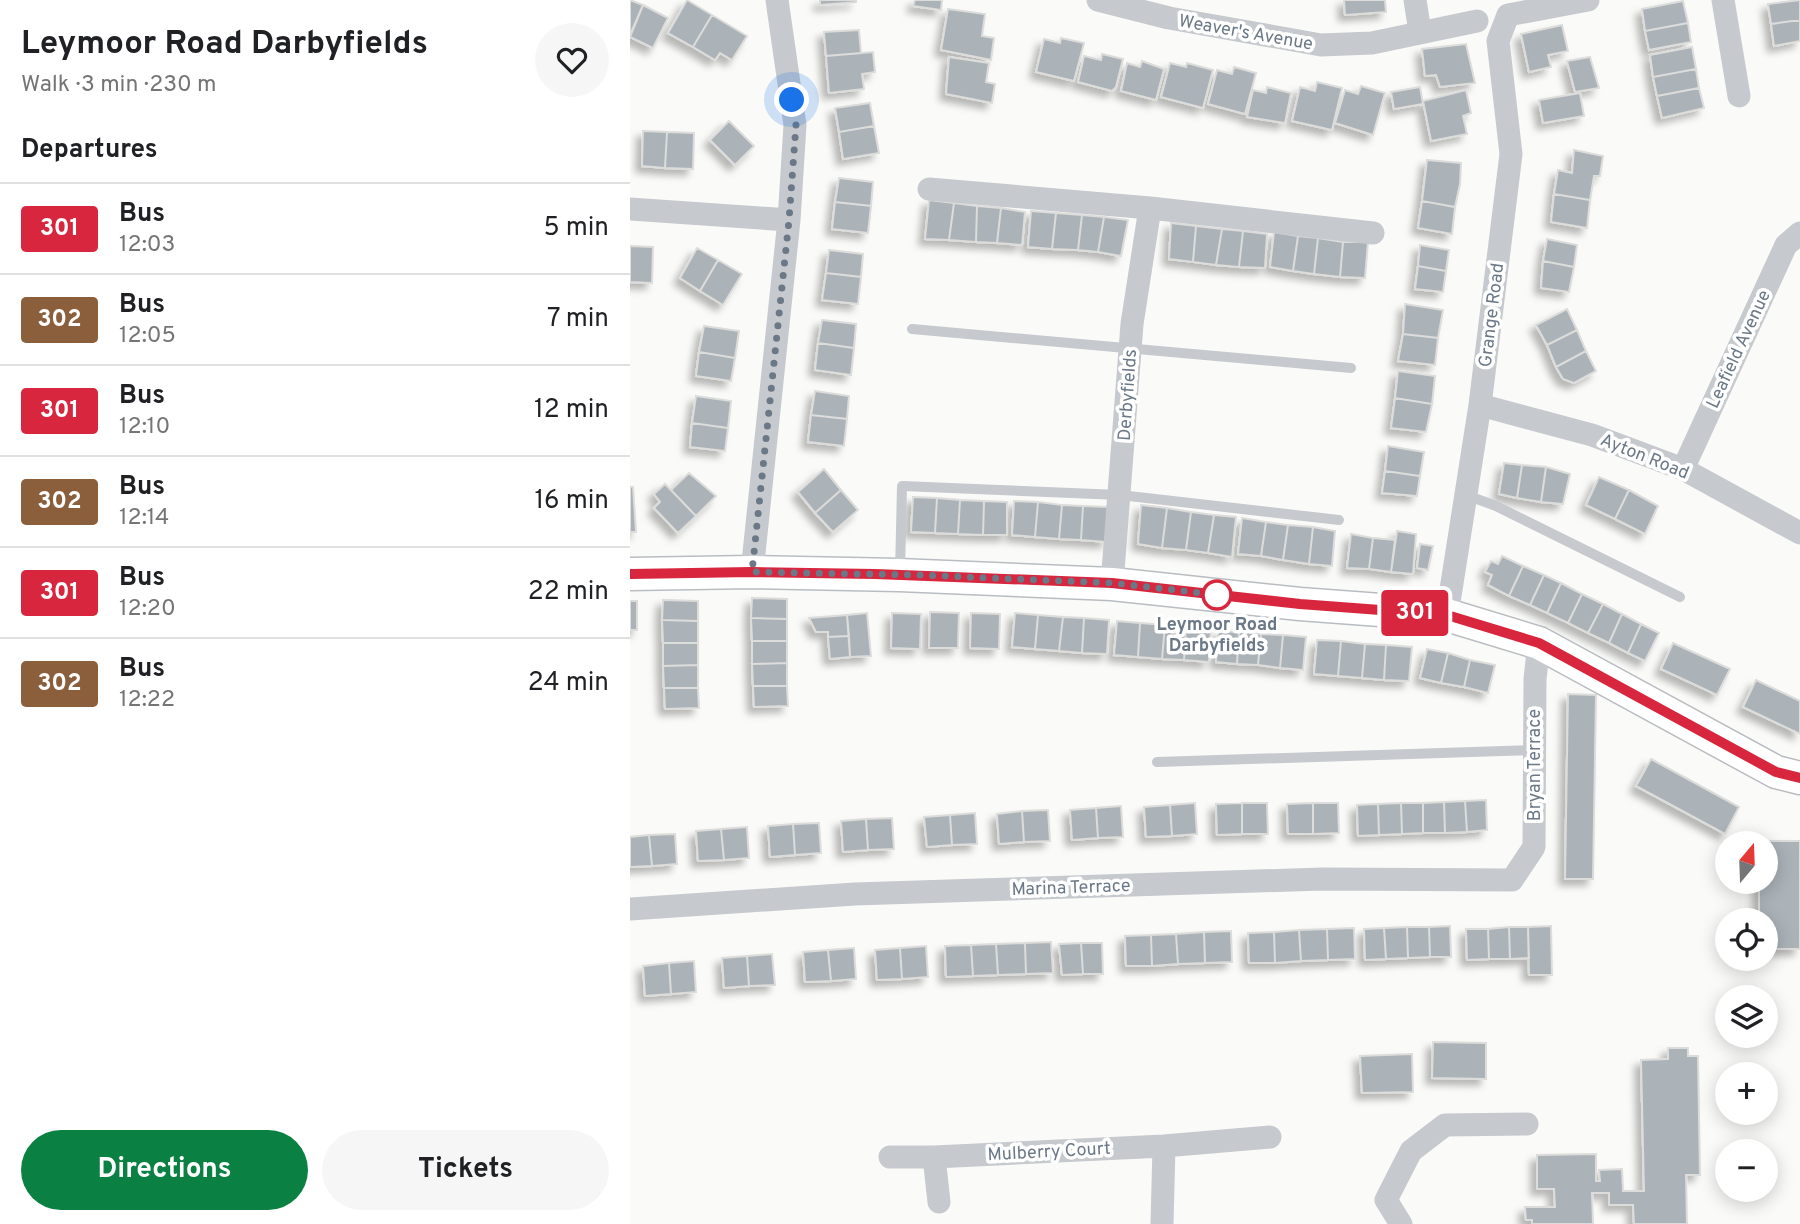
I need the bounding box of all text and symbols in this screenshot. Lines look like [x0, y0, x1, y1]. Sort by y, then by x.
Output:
street label: Weaver's Avenue [1177, 10, 1315, 57]
button: heart [535, 23, 609, 97]
text: Leymoor Road Darbyfields [21, 24, 428, 66]
text: Walk · 3 min · 230 m [21, 71, 217, 100]
your location [774, 82, 809, 117]
text: Departures [21, 134, 158, 167]
text: Bus [119, 198, 165, 231]
text: 5 min [543, 212, 609, 245]
text: 301 [40, 214, 79, 244]
text: 12:03 [119, 231, 175, 260]
street label: Grange Road [1475, 262, 1510, 369]
street label: Leafield Avenue [1702, 287, 1777, 412]
text: Bus [119, 289, 165, 322]
text: 7 min [547, 303, 609, 336]
text: 302 [37, 305, 82, 335]
text: 12:05 [119, 322, 176, 351]
street label: Derbyfields [1114, 348, 1143, 442]
text: Bus [119, 380, 165, 413]
text: 12 min [534, 394, 609, 427]
text: 301 [40, 396, 79, 426]
text: 12:10 [119, 413, 170, 442]
street label: Ayton Road [1597, 429, 1692, 486]
text: Bus [119, 471, 165, 504]
text: 16 min [534, 485, 609, 518]
text: 302 [37, 487, 82, 517]
text: 12:14 [119, 504, 169, 533]
text: Bus [119, 562, 165, 595]
text: 22 min [528, 576, 609, 609]
text: 301 [40, 578, 79, 608]
marker: Leymoor Road Darbyfields [1202, 580, 1232, 610]
line badge: 301 [1375, 590, 1455, 636]
text: 12:20 [119, 595, 176, 624]
text: 301 [1395, 598, 1435, 628]
place label: Leymoor Road Darbyfields [1157, 614, 1277, 658]
text: Bus [119, 653, 165, 686]
text: 24 min [528, 667, 609, 700]
text: 302 [37, 669, 82, 699]
text: 12:22 [119, 686, 175, 715]
street label: Bryan Terrace [1524, 709, 1547, 821]
north arrow [1715, 831, 1778, 894]
map controls [1715, 831, 1778, 1202]
street label: Marina Terrace [1011, 875, 1131, 902]
button: locate [1715, 908, 1778, 971]
button: layers [1715, 985, 1778, 1048]
button: + [1715, 1062, 1778, 1125]
button: Directions [21, 1130, 308, 1210]
button: Tickets [322, 1130, 609, 1210]
street label: Mulberry Court [987, 1138, 1111, 1167]
button: − [1715, 1139, 1778, 1202]

